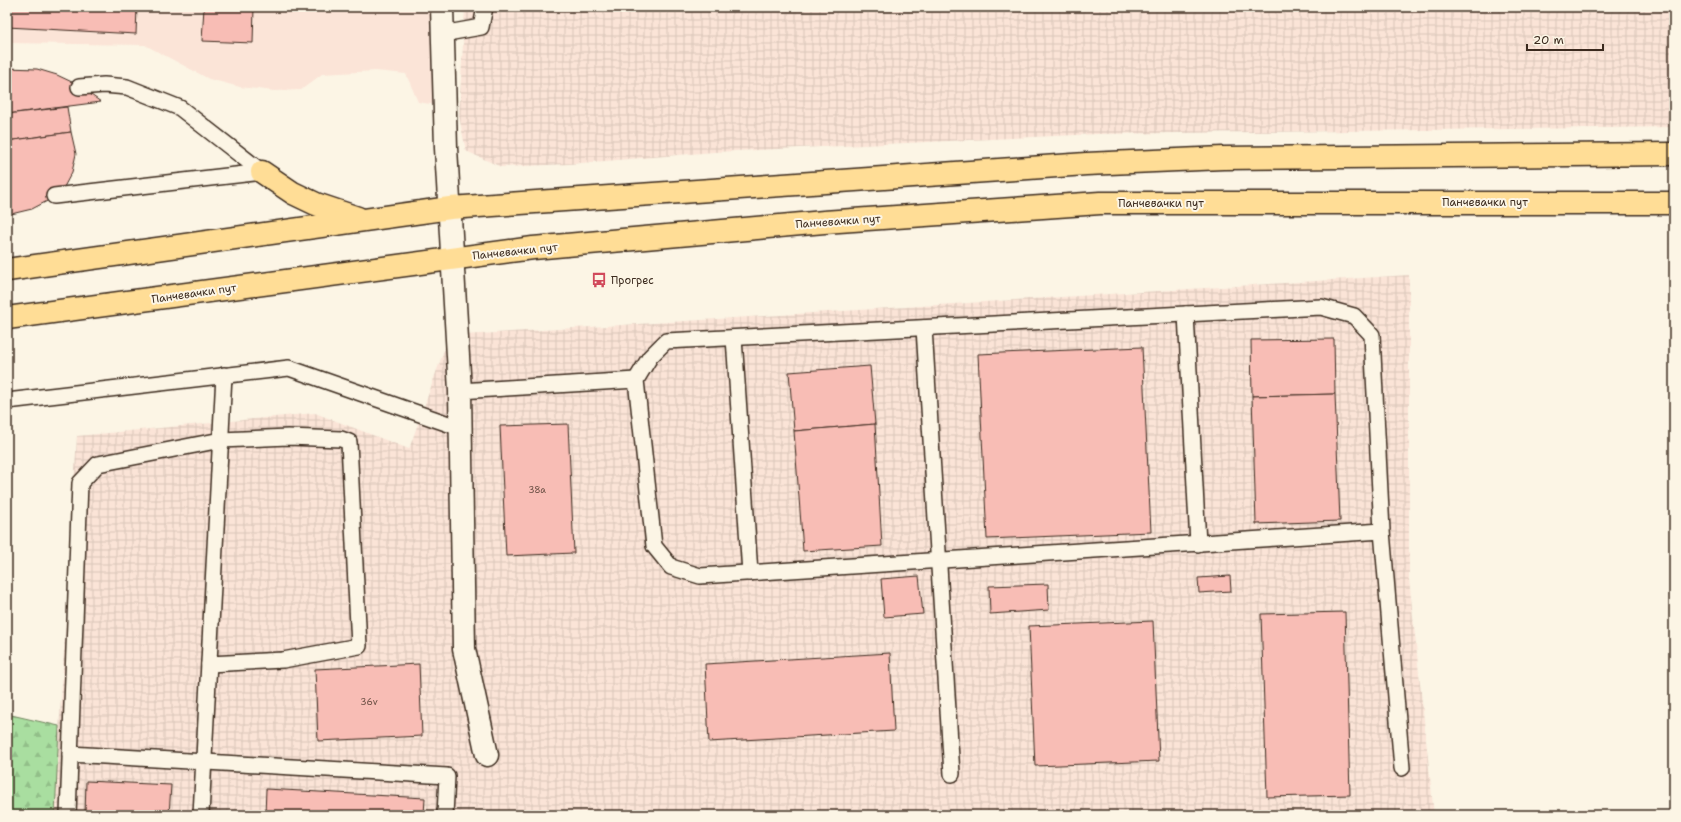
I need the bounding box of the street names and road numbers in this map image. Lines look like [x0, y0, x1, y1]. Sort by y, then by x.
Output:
street label: Панчевачки пут [1442, 195, 1528, 210]
street label: Панчевачки пут [1118, 196, 1204, 211]
street label: Панчевачки пут [795, 211, 882, 232]
street label: Панчевачки пут [472, 240, 559, 263]
street label: Панчевачки пут [151, 280, 238, 307]

